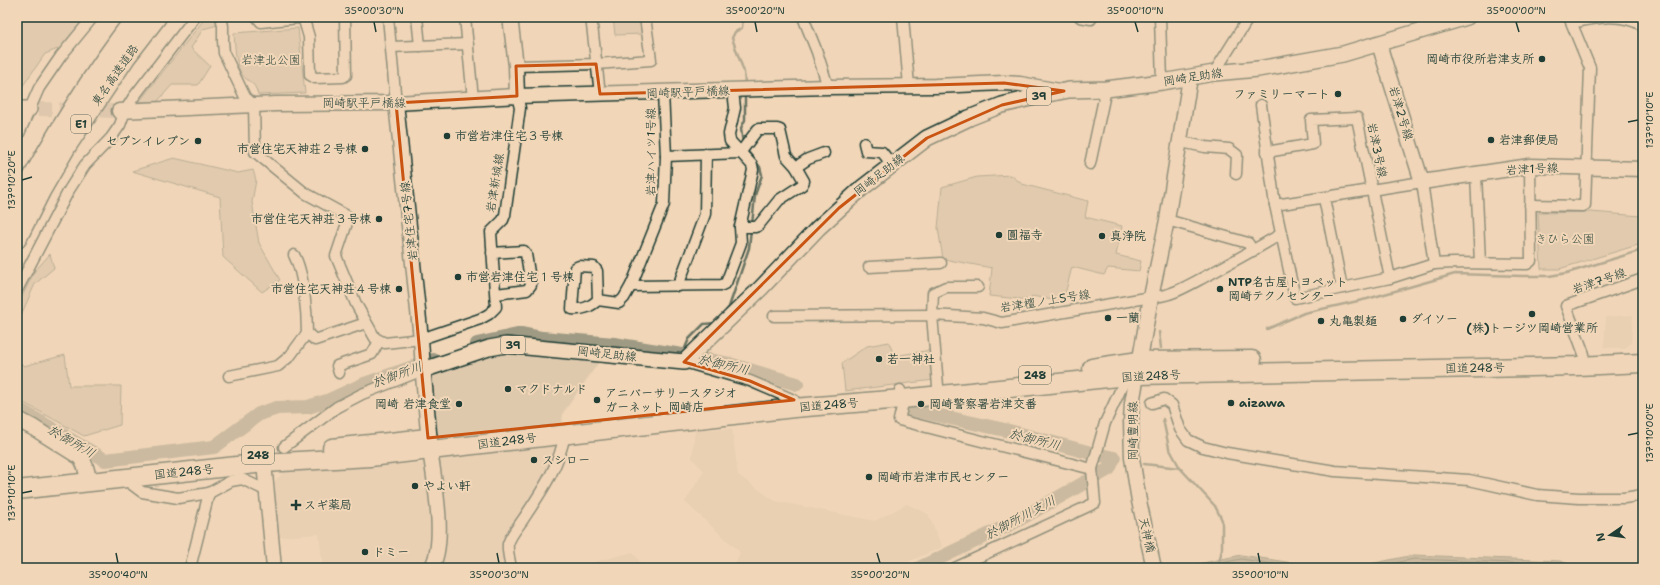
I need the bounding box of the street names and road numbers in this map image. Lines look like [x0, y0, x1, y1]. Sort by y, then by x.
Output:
street label: 東名高速道路 [88, 41, 142, 109]
street label: 岡崎足助線 [1162, 64, 1224, 90]
street label: 岡崎駅平戸橋線 [646, 83, 730, 101]
street label: 岩津2号線 [1385, 84, 1417, 142]
road number: 39 [1027, 87, 1051, 105]
street label: 岡崎駅平戸橋線 [322, 95, 406, 111]
street label: 岩津ハイツ1号線 [643, 107, 659, 197]
road number: E1 [71, 115, 91, 133]
street label: 岩津3号線 [1363, 121, 1391, 179]
street label: 岡崎足助線 [850, 150, 908, 200]
street label: 岩津新城線 [482, 152, 508, 214]
street label: 岩津1号線 [1505, 160, 1559, 178]
street label: 岩津住宅7号線 [397, 180, 421, 262]
street label: 岩津7号線 [1570, 264, 1628, 298]
street label: 岩津檀ノ上5号線 [999, 286, 1091, 316]
road number: 39 [501, 336, 525, 354]
street label: 岡崎足助線 [576, 343, 638, 365]
street label: 国道248号 [1445, 359, 1505, 377]
road number: 248 [1019, 366, 1051, 384]
street label: 国道248号 [1121, 366, 1181, 386]
street label: 国道248号 [798, 394, 860, 416]
street label: 岡崎豊明線 [1125, 401, 1141, 461]
street label: 国道248号 [476, 429, 538, 453]
road number: 248 [242, 446, 274, 464]
street label: 国道248号 [153, 461, 215, 483]
street label: 天神橋 [1135, 516, 1159, 554]

